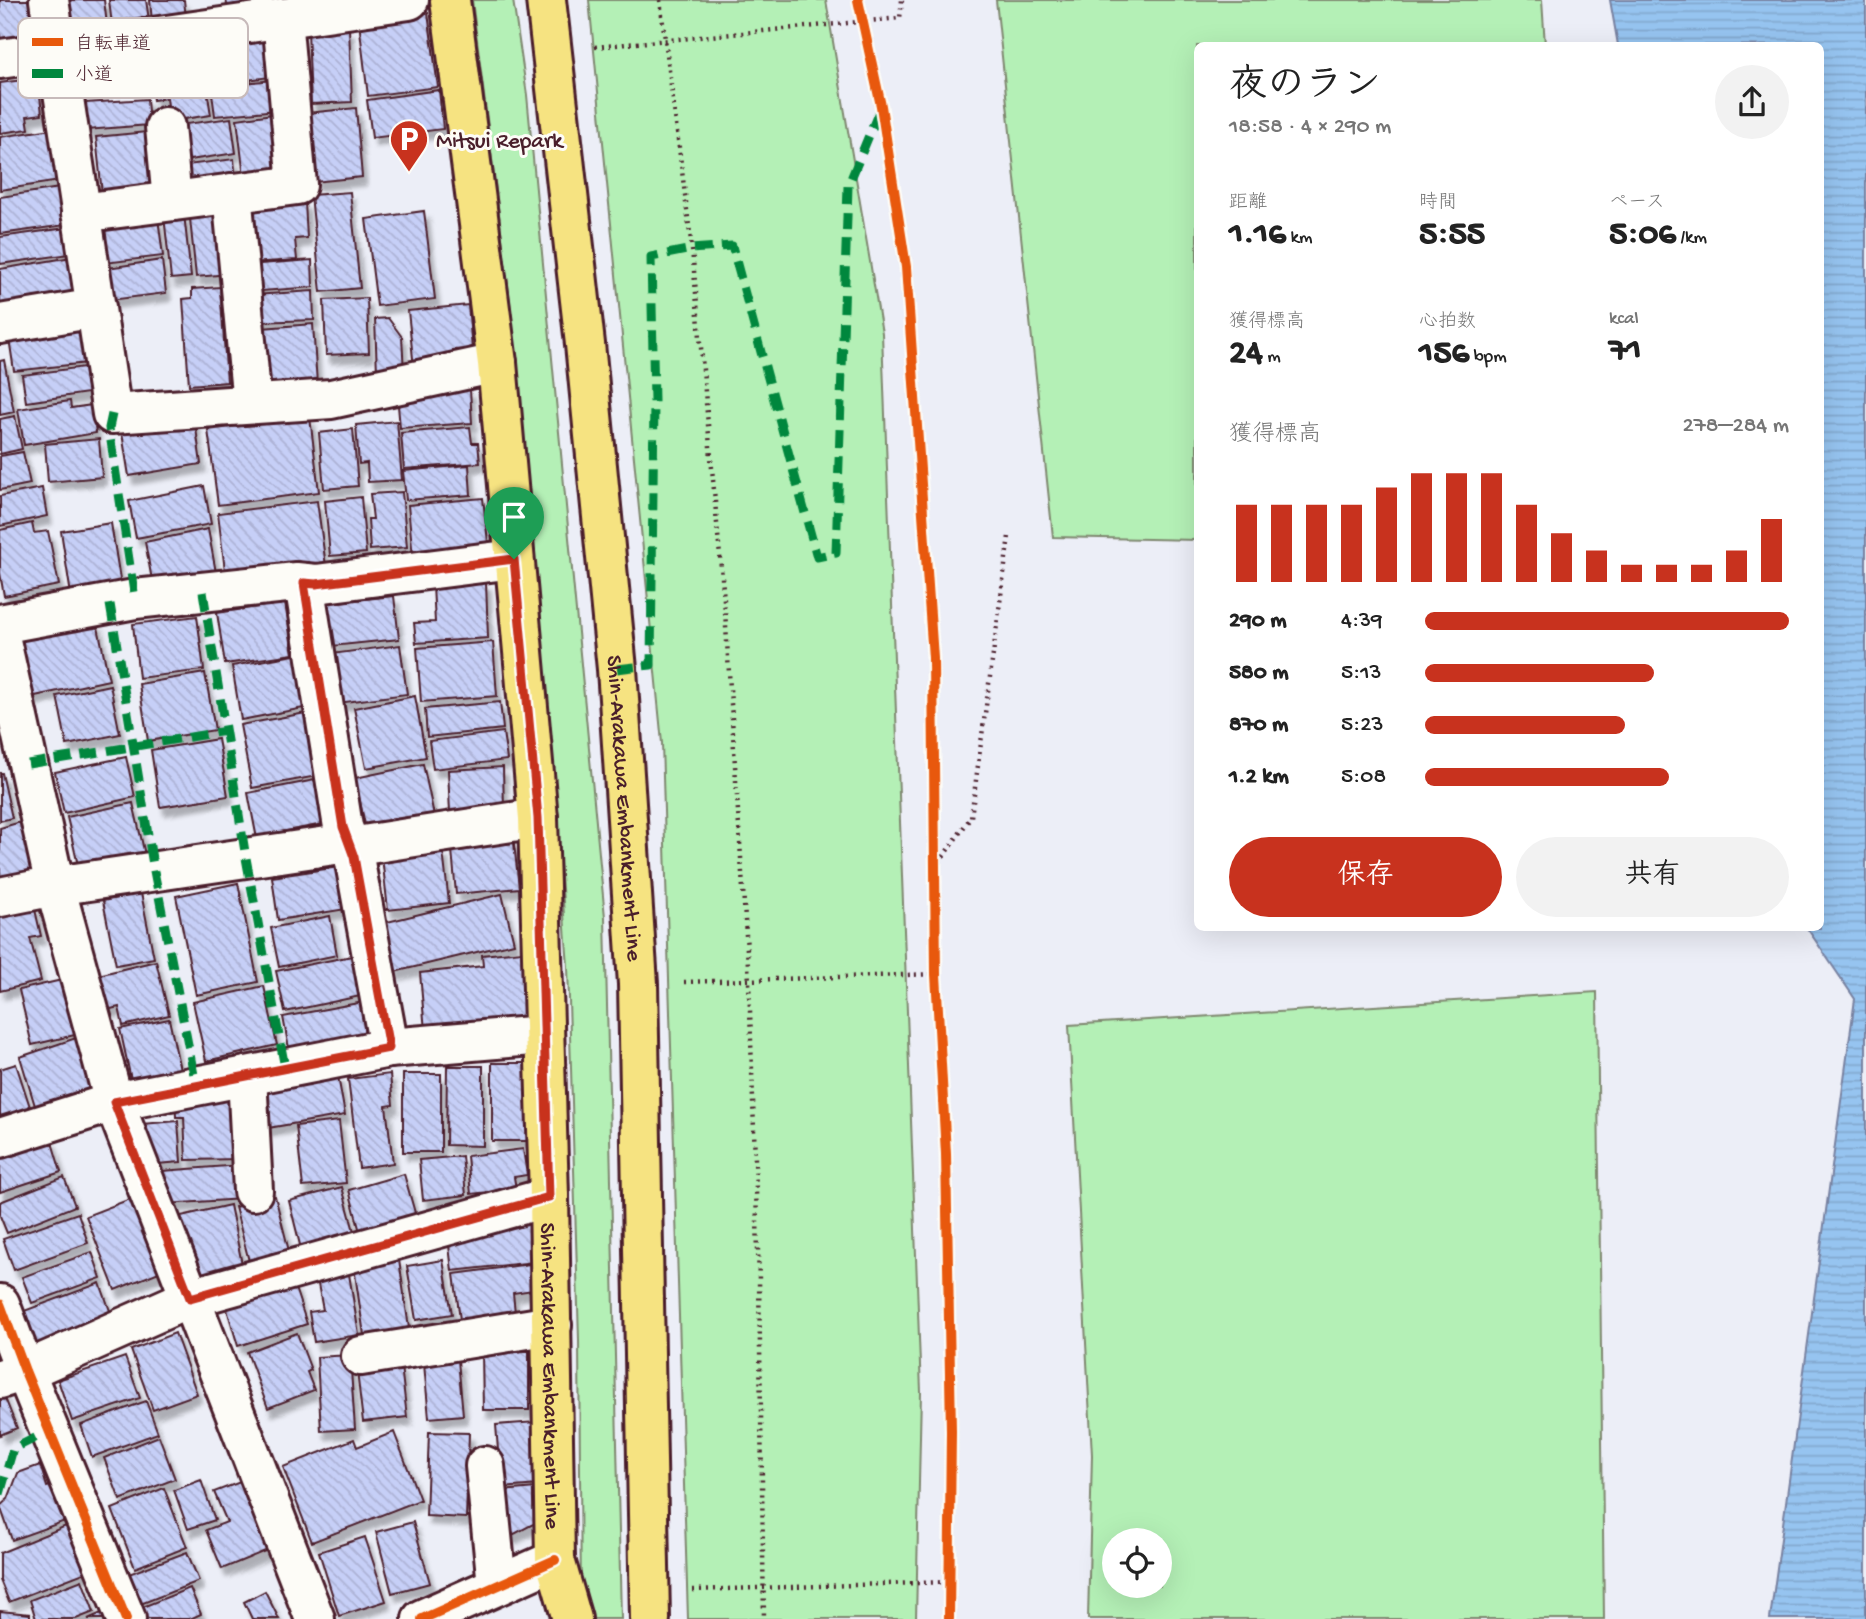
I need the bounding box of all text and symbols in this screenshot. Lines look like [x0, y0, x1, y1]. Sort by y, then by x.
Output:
legend [18, 18, 248, 98]
text: 自転車道 [75, 33, 151, 57]
text: 小道 [75, 64, 113, 88]
button: share [1715, 65, 1789, 139]
text: 夜のラン [1229, 66, 1381, 110]
text: 18:58 · 4 × 290 m [1229, 114, 1391, 141]
parking icon: Mitsui Repark [388, 118, 430, 173]
place label: Mitsui Repark [436, 129, 565, 156]
text: 距離 [1229, 192, 1267, 215]
text: 時間 [1419, 192, 1457, 215]
text: ペース [1609, 192, 1665, 215]
text: 1.16 [1229, 215, 1286, 256]
text: 5:55 [1419, 215, 1485, 256]
text: 5:06 [1609, 215, 1676, 256]
text: km [1286, 227, 1312, 250]
text: /km [1676, 227, 1707, 250]
text: kcal [1609, 308, 1639, 331]
text: 獲得標高 [1229, 311, 1305, 334]
text: 心拍数 [1419, 311, 1476, 334]
text: 71 [1609, 331, 1641, 372]
text: 24 [1229, 334, 1263, 375]
text: 156 [1419, 334, 1469, 375]
text: m [1263, 346, 1281, 369]
text: bpm [1469, 346, 1507, 369]
text: 278–284 m [1683, 413, 1789, 440]
text: 獲得標高 [1229, 422, 1321, 449]
pin [484, 487, 544, 559]
icon: arrive [495, 498, 533, 536]
text: 290 m [1229, 608, 1287, 635]
text: 4:39 [1341, 608, 1383, 635]
street label: Shin-Arakawa Embankment Line [599, 654, 647, 963]
text: 580 m [1229, 660, 1289, 687]
text: 5:13 [1341, 660, 1382, 687]
text: 870 m [1229, 712, 1288, 739]
text: 5:23 [1341, 712, 1384, 739]
text: 1.2 km [1229, 764, 1289, 791]
text: 5:08 [1341, 764, 1386, 791]
button: 保存 [1229, 837, 1502, 917]
button: 共有 [1516, 837, 1789, 917]
street label: Shin-Arakawa Embankment Line [532, 1222, 565, 1531]
map controls [1102, 1528, 1172, 1598]
button: locate [1102, 1528, 1172, 1598]

